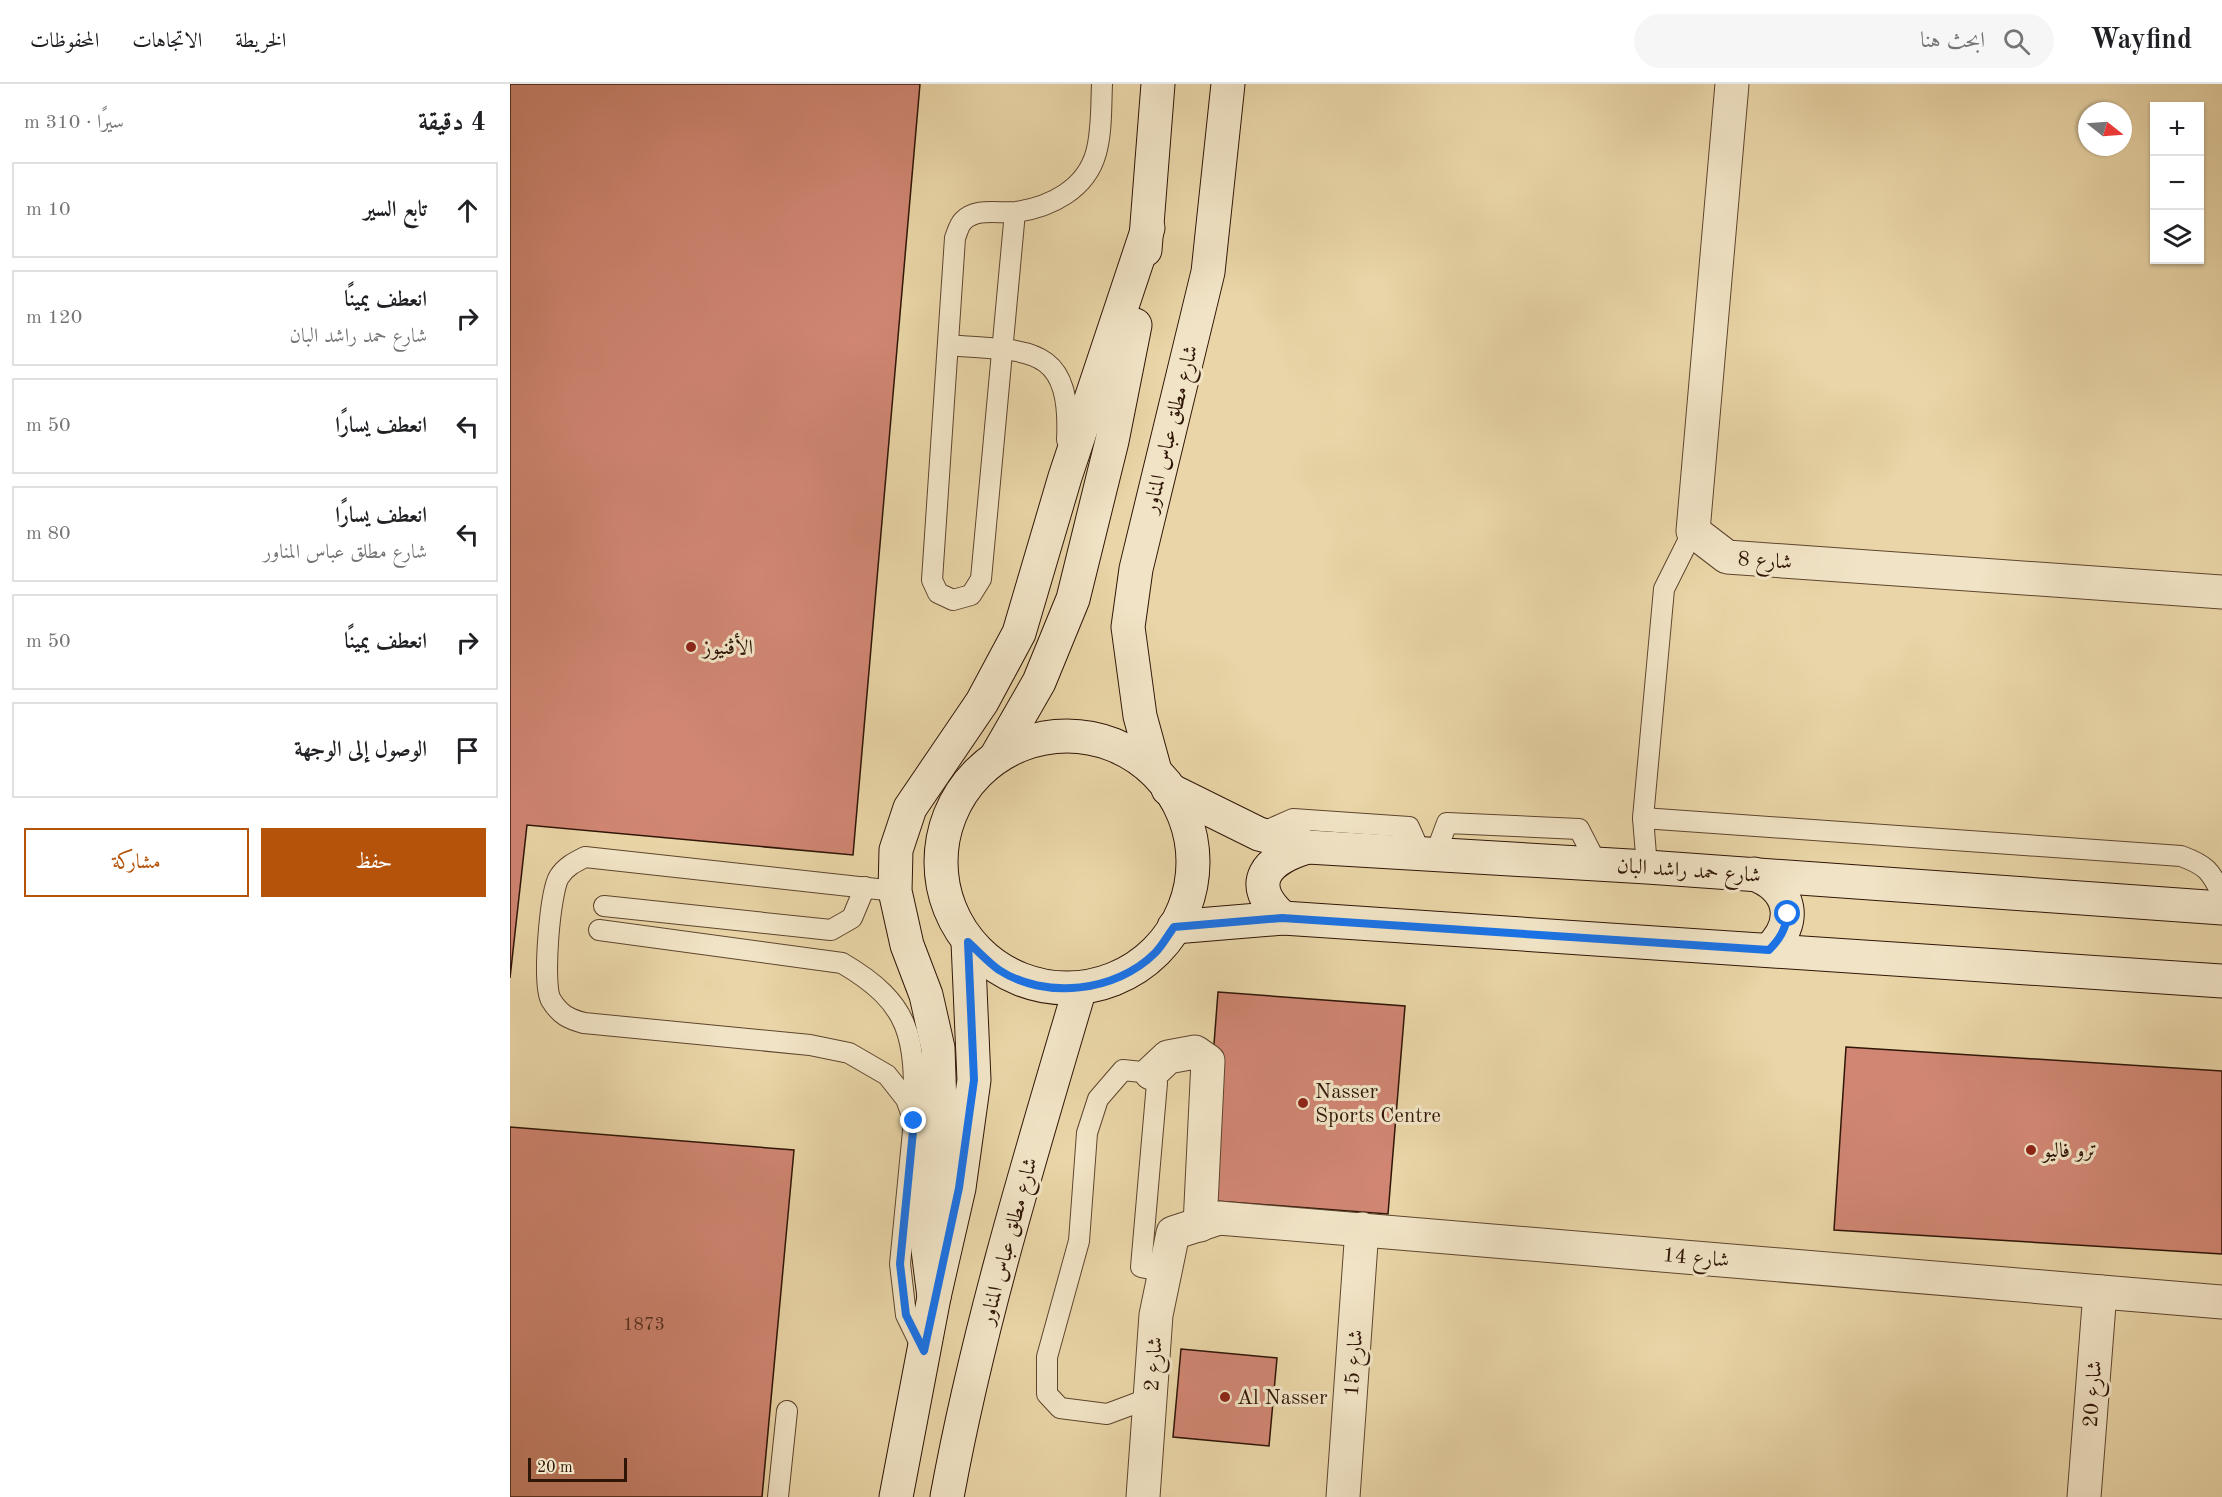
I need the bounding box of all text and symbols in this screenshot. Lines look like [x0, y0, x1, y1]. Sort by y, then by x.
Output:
search box [1634, 14, 2054, 68]
icon: search [2000, 25, 2033, 58]
text: Wayfind [2090, 27, 2192, 55]
text: ابحث هنا [1920, 30, 1985, 52]
text: المحفوظات [30, 31, 99, 52]
text: الاتجاهات [132, 31, 202, 52]
text: الخريطة [235, 31, 286, 52]
north arrow [2078, 102, 2132, 156]
map controls [2150, 102, 2204, 264]
button: + [2150, 102, 2204, 156]
text: 4 دقيقة [418, 110, 486, 136]
text: سيرًا · 310 m [24, 113, 124, 133]
button: − [2150, 156, 2204, 210]
icon: ahead [451, 194, 484, 227]
text: تابع السير [363, 199, 427, 221]
text: 10 m [26, 200, 71, 220]
button: layers [2150, 210, 2204, 264]
text: انعطف يمينًا [344, 289, 427, 311]
icon: right [451, 302, 484, 335]
text: 120 m [26, 308, 82, 328]
text: شارع حمد راشد البان [290, 327, 427, 347]
street label: شارع مطلق عباس المناور [1140, 343, 1208, 519]
icon: left [451, 410, 484, 443]
text: انعطف يسارًا [335, 415, 427, 437]
text: 50 m [26, 416, 71, 436]
text: انعطف يسارًا [335, 505, 427, 527]
icon: left [451, 518, 484, 551]
text: 80 m [26, 524, 71, 544]
text: شارع مطلق عباس المناور [263, 543, 427, 563]
street label: شارع 8 [1737, 549, 1793, 580]
icon: right [451, 626, 484, 659]
text: انعطف يمينًا [344, 631, 427, 653]
text: 50 m [26, 632, 71, 652]
place label: الأڤنيوز [701, 632, 753, 660]
marker: الأڤنيوز [684, 640, 698, 654]
icon: arrive [451, 734, 484, 767]
text: الوصول إلى الوجهة [294, 739, 427, 761]
button: مشاركة [24, 828, 249, 897]
button: حفظ [261, 828, 486, 897]
street label: شارع حمد راشد البان [1616, 856, 1762, 893]
route start [1774, 900, 1800, 926]
place label: Nasser Sports Centre [1315, 1082, 1441, 1127]
marker: Nasser Sports Centre [1296, 1096, 1310, 1110]
route end [900, 1107, 926, 1133]
place label: ترو فاليو [2041, 1141, 2097, 1163]
marker: ترو فاليو [2024, 1143, 2038, 1157]
street label: شارع مطلق عباس المناور [977, 1156, 1048, 1331]
street label: شارع 14 [1661, 1245, 1730, 1278]
house number: 1873 [623, 1316, 665, 1334]
street label: شارع 15 [1342, 1329, 1373, 1398]
street label: شارع 2 [1142, 1336, 1173, 1392]
street label: شارع 20 [2081, 1360, 2112, 1429]
place label: Al Nasser [1237, 1388, 1328, 1409]
marker: Al Nasser [1218, 1390, 1232, 1404]
scale bar [528, 1455, 627, 1482]
text: 20 m [537, 1460, 573, 1476]

